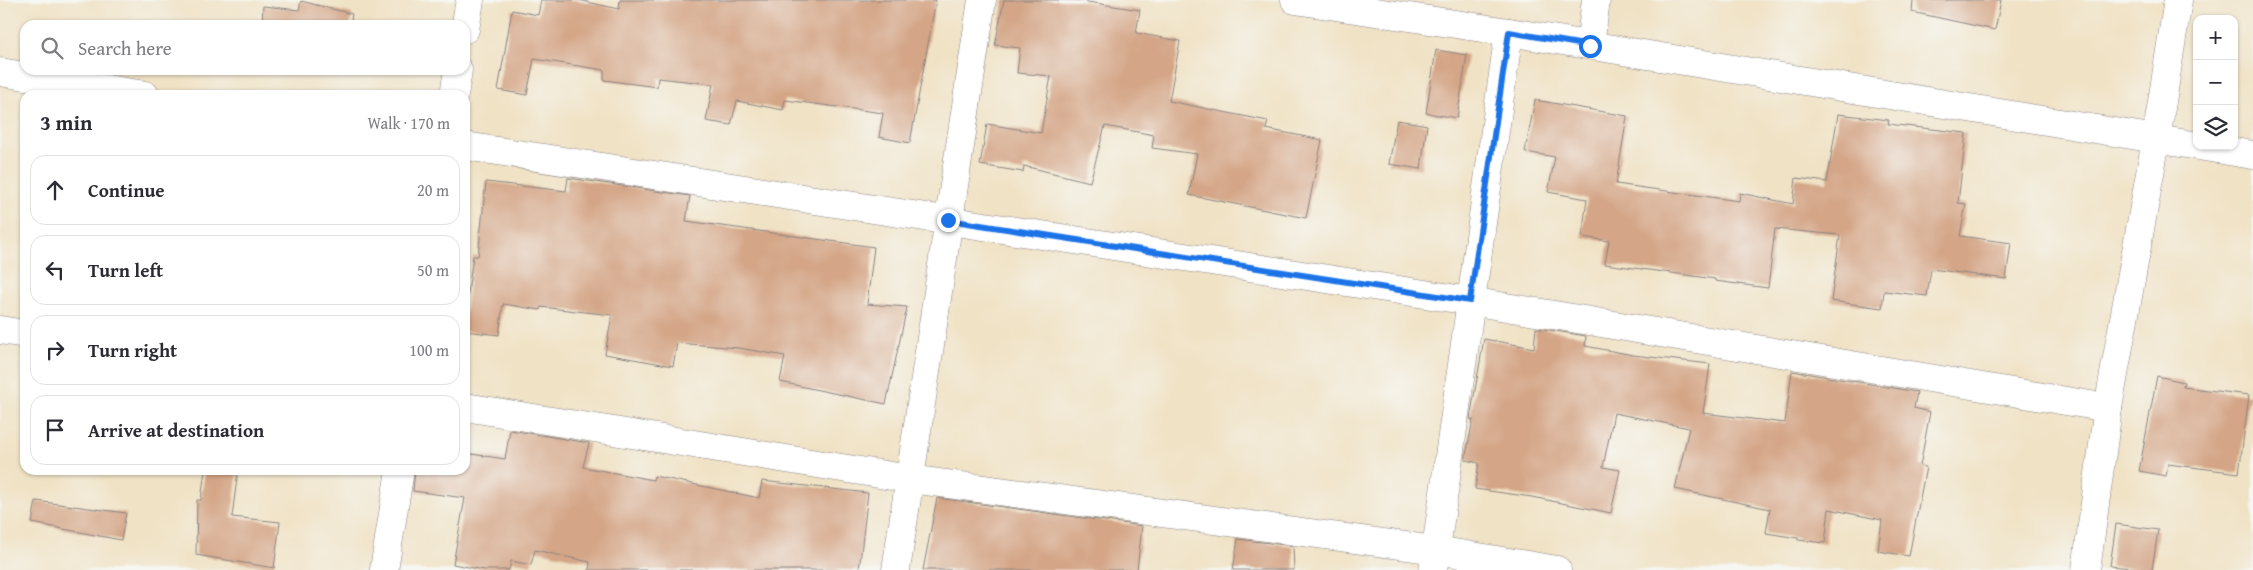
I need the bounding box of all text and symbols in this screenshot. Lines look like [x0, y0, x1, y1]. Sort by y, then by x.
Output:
map controls [2193, 15, 2238, 150]
button: + [2193, 15, 2238, 60]
search box [20, 20, 470, 75]
icon: search [38, 34, 66, 62]
text: Search here [78, 34, 172, 62]
route start [1579, 35, 1602, 58]
button: − [2193, 60, 2238, 105]
button: layers [2193, 105, 2238, 150]
text: 3 min [40, 107, 92, 138]
text: Walk · 170 m [367, 111, 450, 135]
icon: ahead [41, 176, 69, 204]
text: Continue [88, 176, 165, 204]
text: 20 m [417, 178, 449, 202]
route end [937, 209, 960, 232]
icon: left [41, 256, 69, 284]
text: Turn left [88, 256, 163, 284]
text: 50 m [417, 258, 449, 282]
icon: right [41, 336, 69, 364]
text: Turn right [88, 336, 177, 364]
text: 100 m [409, 338, 449, 362]
icon: arrive [41, 416, 69, 444]
text: Arrive at destination [88, 416, 264, 444]

